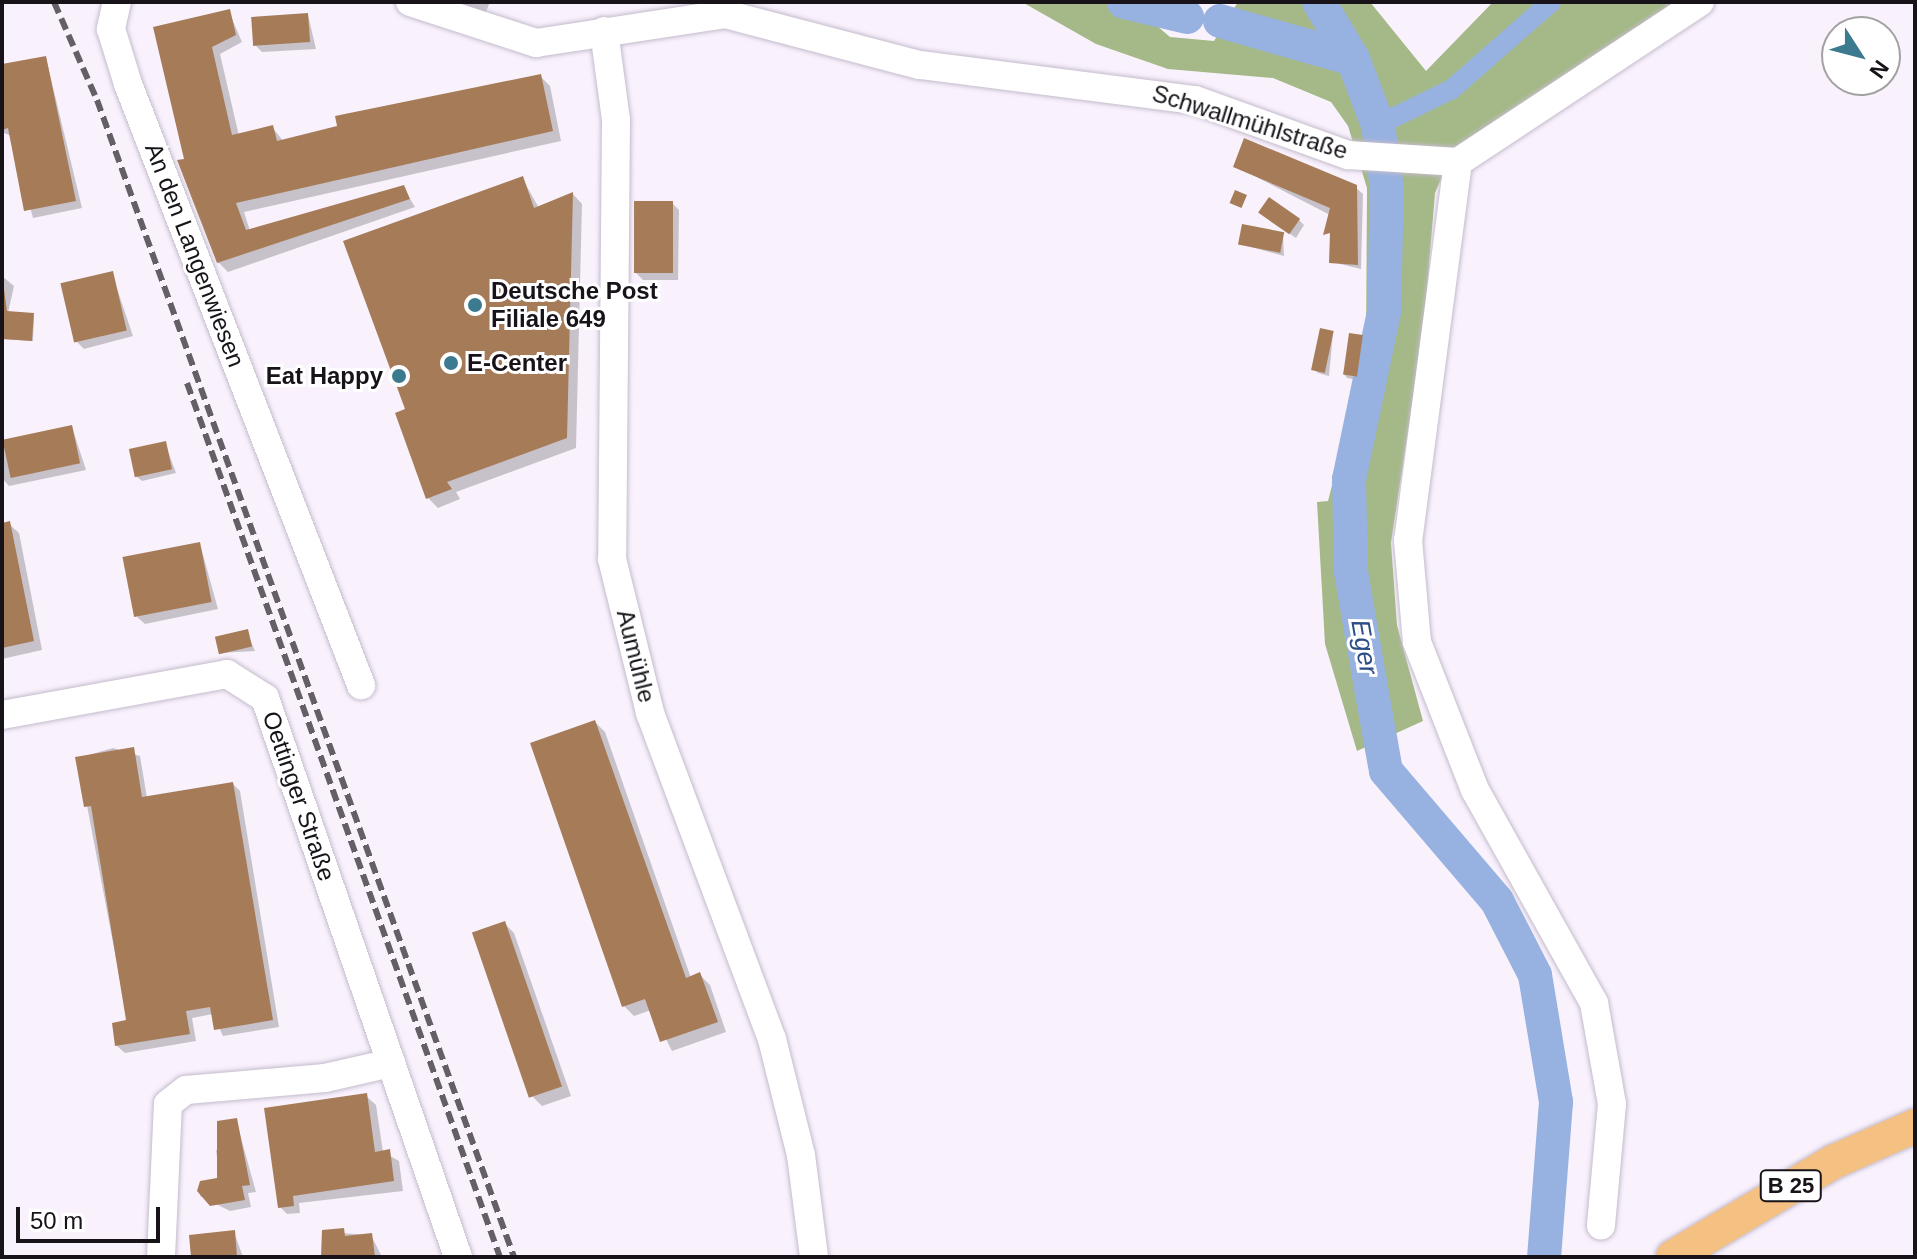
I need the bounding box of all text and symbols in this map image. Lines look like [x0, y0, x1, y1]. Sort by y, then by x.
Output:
north arrow [1821, 16, 1901, 96]
text: N [1864, 55, 1894, 83]
street label: Schwallmühlstraße [1149, 79, 1351, 165]
street label: An den Langenwiesen [139, 139, 251, 371]
place label: Deutsche Post Filiale 649 [491, 277, 658, 333]
marker: Deutsche Post Filiale 649 [466, 296, 484, 314]
place label: E-Center [467, 349, 567, 377]
marker: E-Center [442, 354, 460, 372]
place label: Eat Happy [266, 362, 383, 390]
marker: Eat Happy [390, 367, 408, 385]
street label: Aumühle [611, 607, 661, 705]
water label: Eger [1344, 617, 1384, 677]
street label: Oettinger Straße [257, 707, 341, 885]
road number: B 25 [1759, 1168, 1823, 1204]
scale bar [20, 1191, 164, 1241]
text: 50 m [30, 1207, 83, 1234]

